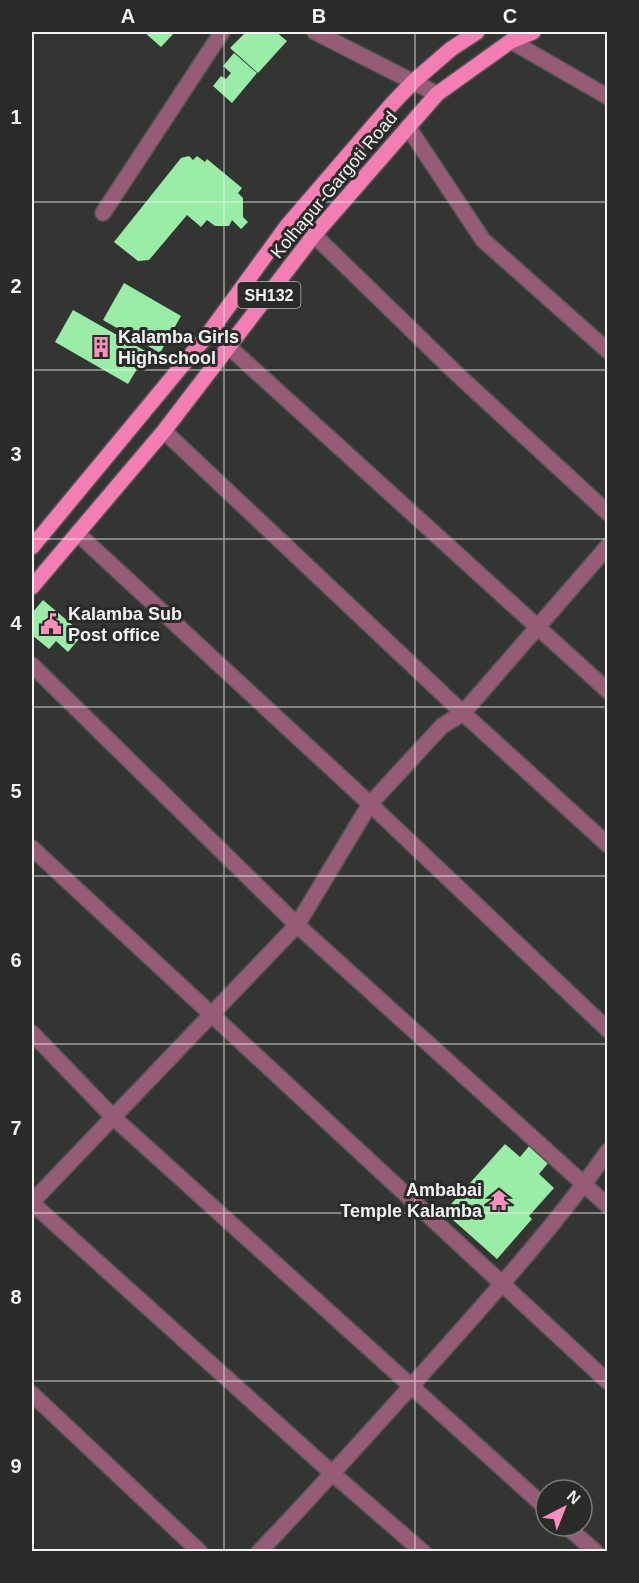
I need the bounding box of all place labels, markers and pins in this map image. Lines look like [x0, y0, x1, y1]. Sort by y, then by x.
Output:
place label: Kalamba Girls Highschool [118, 327, 239, 368]
building icon: Kalamba Girls Highschool [89, 335, 113, 359]
place label: Kalamba Sub Post office [68, 604, 182, 645]
public building icon: Kalamba Sub Post office [39, 612, 63, 636]
place label: Ambabai Temple Kalamba [340, 1180, 483, 1221]
temple icon: Ambabai Temple Kalamba [487, 1188, 511, 1212]

